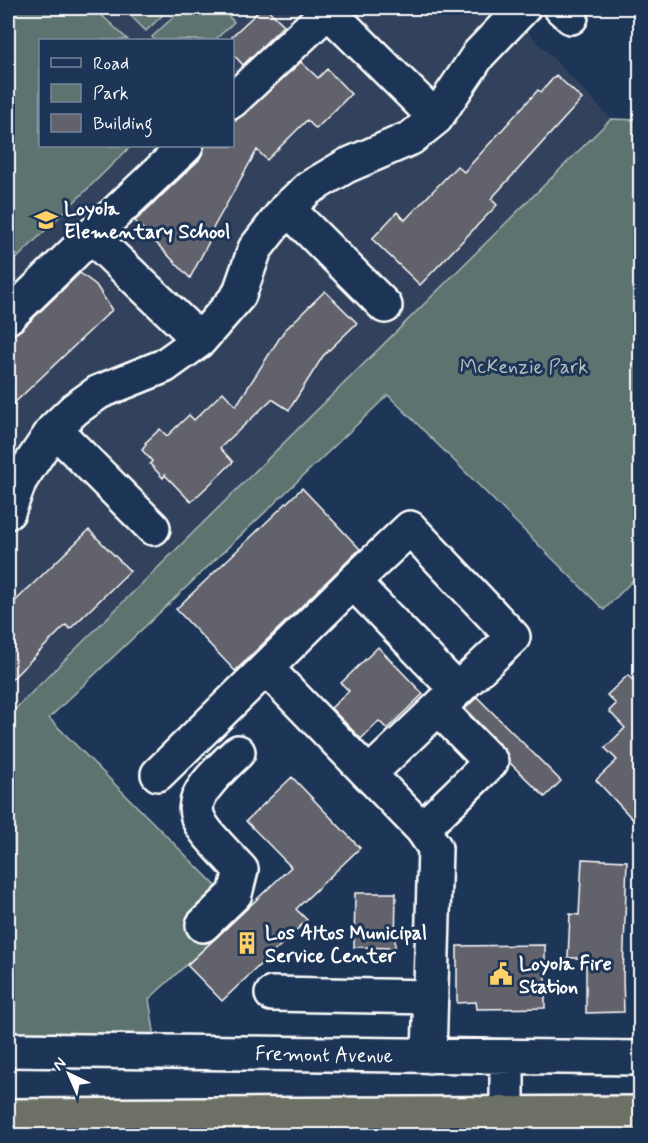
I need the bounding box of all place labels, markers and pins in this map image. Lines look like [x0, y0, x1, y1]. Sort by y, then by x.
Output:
place label: Loyola Elementary School [64, 196, 230, 246]
school or university icon: Loyola Elementary School [33, 207, 59, 233]
place label: Los Altos Municipal Service Center [265, 920, 427, 970]
building icon: Los Altos Municipal Service Center [234, 930, 260, 956]
place label: Loyola Fire Station [519, 951, 612, 1001]
public building icon: Loyola Fire Station [488, 961, 514, 987]

